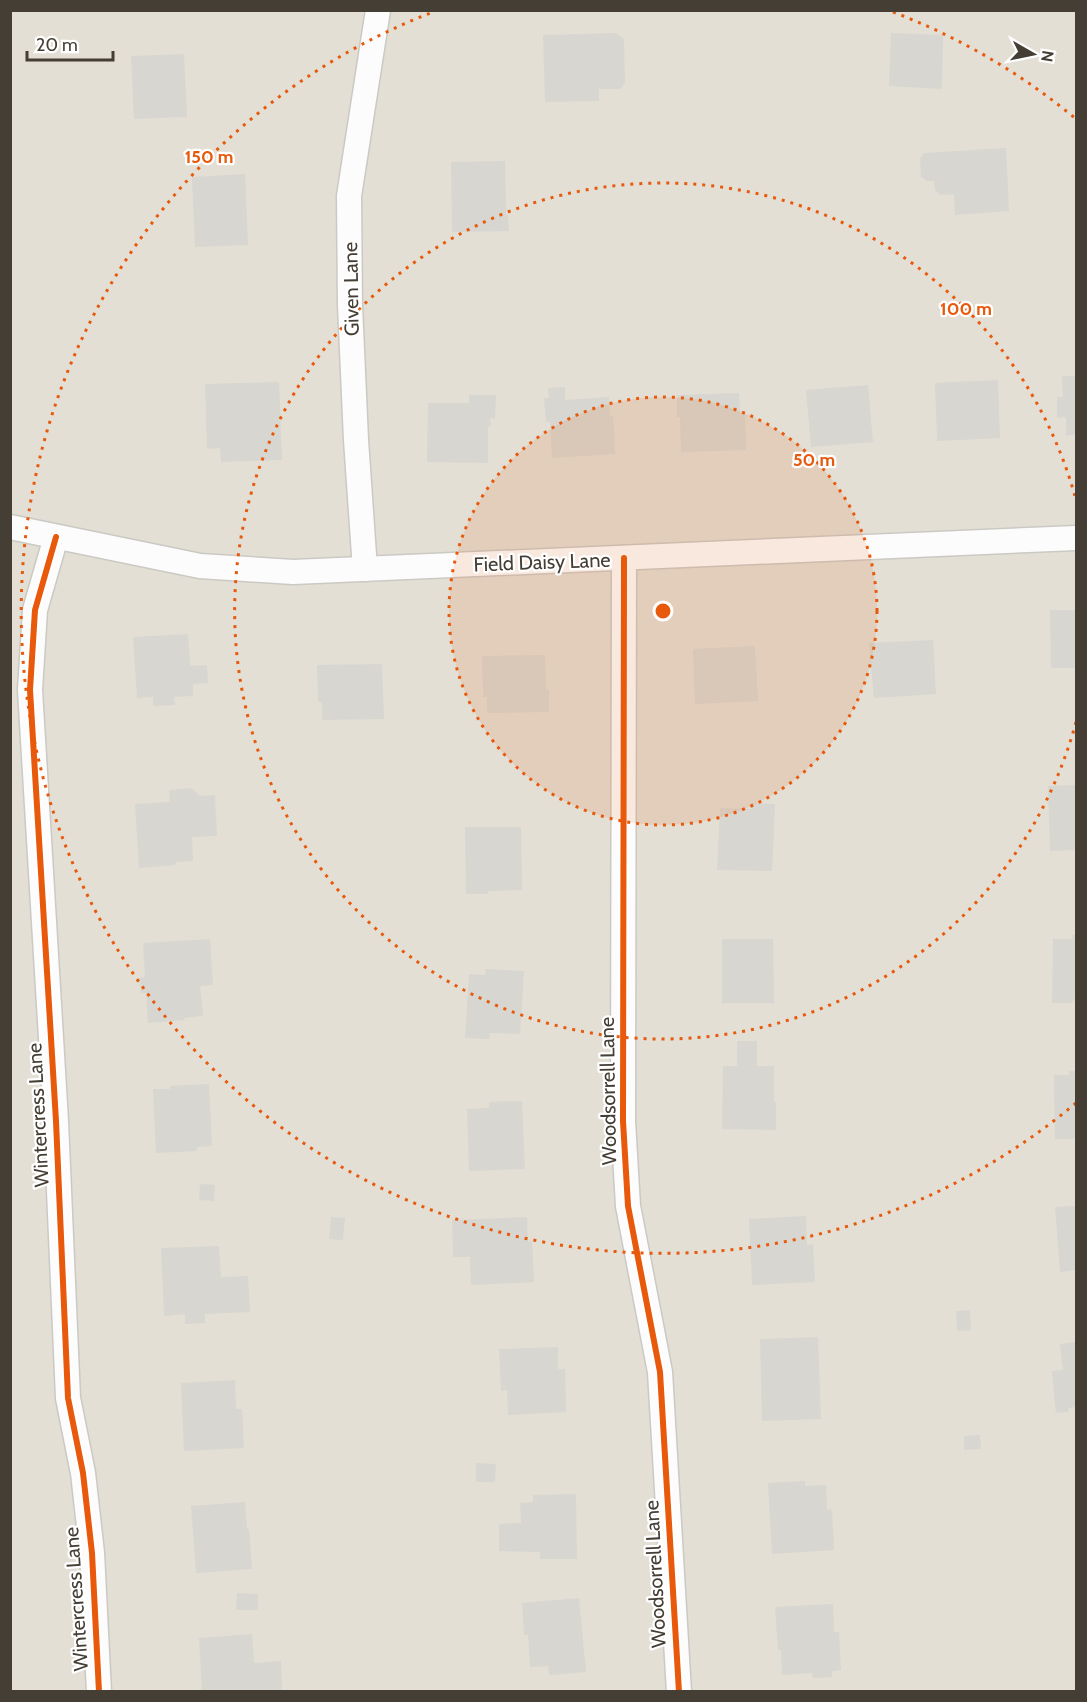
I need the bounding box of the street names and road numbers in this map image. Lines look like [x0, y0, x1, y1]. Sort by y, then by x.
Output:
street label: Given Lane [338, 242, 364, 336]
street label: Field Daisy Lane [473, 548, 611, 576]
street label: Woodsorrell Lane [595, 1017, 621, 1165]
street label: Wintercress Lane [22, 1042, 54, 1188]
street label: Woodsorrell Lane [639, 1499, 671, 1649]
street label: Wintercress Lane [59, 1526, 93, 1672]

